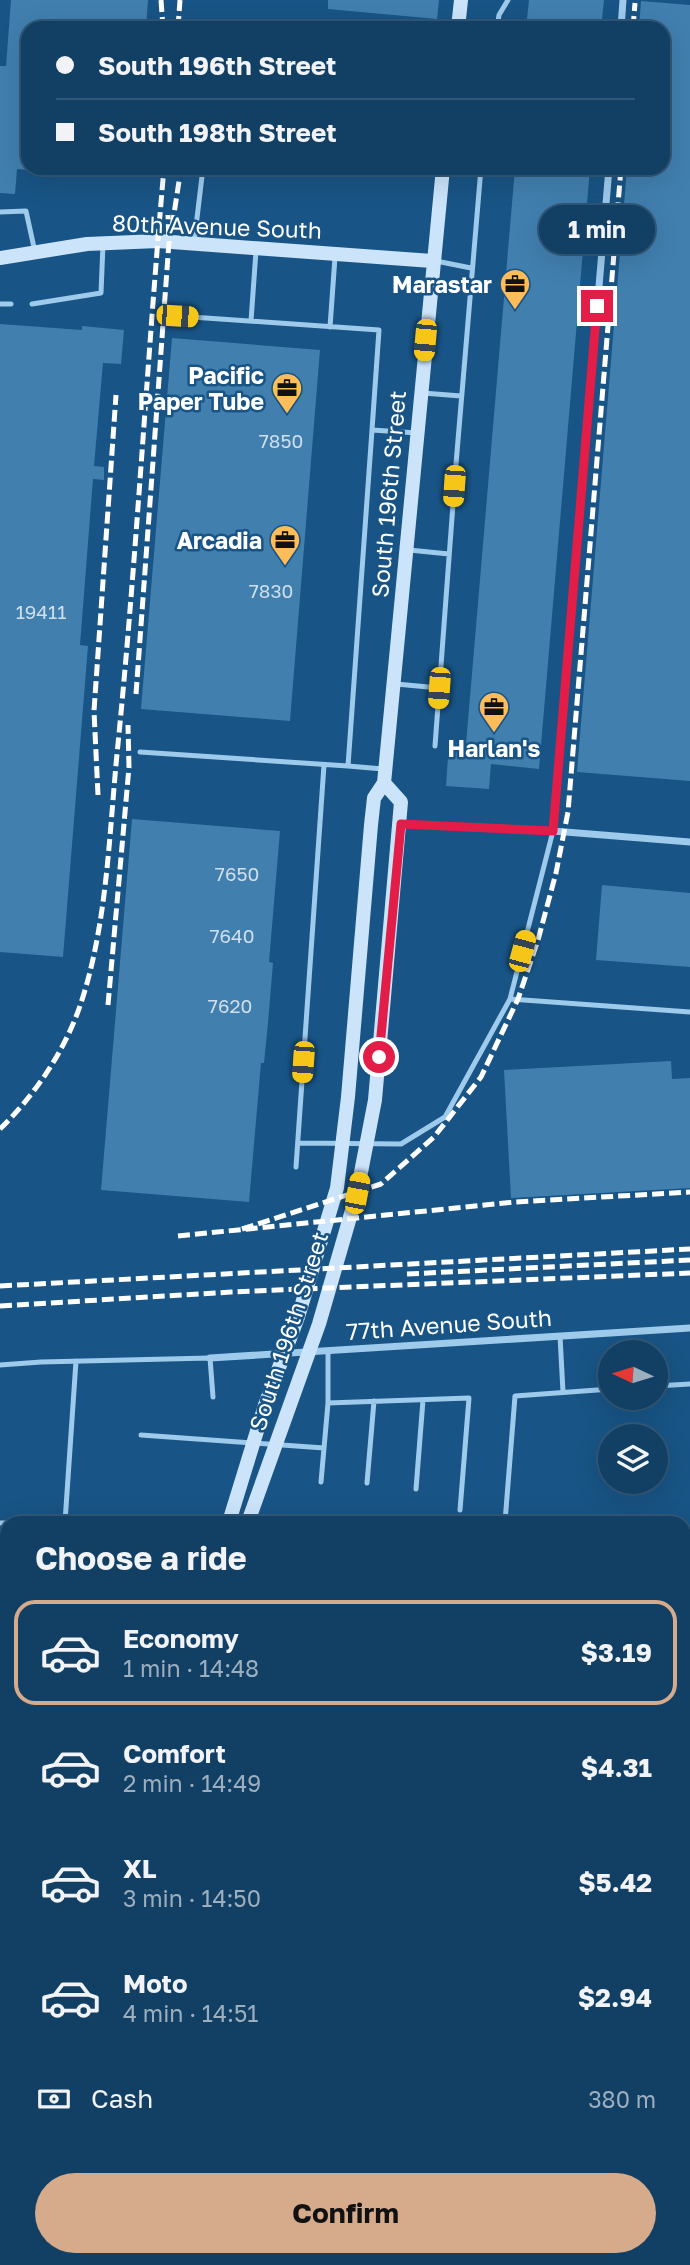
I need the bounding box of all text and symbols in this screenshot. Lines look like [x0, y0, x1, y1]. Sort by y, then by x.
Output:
text: South 196th Street [98, 50, 336, 81]
text: South 198th Street [98, 117, 337, 148]
callout: 1 min [539, 204, 655, 254]
street label: 80th Avenue South [112, 208, 322, 244]
text: 1 min [568, 215, 626, 243]
office icon: Marastar [498, 267, 532, 311]
place label: Marastar [392, 270, 492, 298]
route end [581, 290, 613, 322]
car [156, 304, 199, 328]
car [413, 318, 438, 362]
place label: Pacific Paper Tube [138, 361, 264, 415]
office icon: Pacific Paper Tube [270, 371, 304, 415]
street label: South 196th Street [365, 389, 411, 599]
house number: 7850 [259, 429, 303, 452]
car [443, 464, 466, 508]
office icon: Arcadia [268, 523, 302, 567]
place label: Arcadia [177, 526, 262, 554]
house number: 7830 [249, 579, 293, 602]
house number: 19411 [16, 600, 66, 623]
car [428, 666, 451, 710]
office icon: Harlan's [477, 690, 511, 734]
place label: Harlan's [448, 734, 541, 762]
house number: 7650 [215, 862, 259, 885]
house number: 7640 [210, 924, 254, 947]
car [507, 928, 538, 974]
house number: 7620 [208, 994, 252, 1017]
car [292, 1040, 315, 1084]
route start [363, 1041, 395, 1073]
car [343, 1170, 372, 1216]
street label: South 196th Street [243, 1228, 333, 1434]
street label: 77th Avenue South [345, 1303, 553, 1345]
north arrow [598, 1340, 668, 1410]
map controls [598, 1340, 668, 1494]
button: layers [598, 1424, 668, 1494]
text: Choose a ride [35, 1539, 247, 1577]
icon: car [39, 1621, 102, 1684]
text: Economy [123, 1623, 239, 1654]
text: $3.19 [580, 1637, 652, 1668]
text: 1 min · 14:48 [123, 1654, 259, 1682]
icon: car [39, 1736, 102, 1799]
text: Comfort [123, 1738, 226, 1769]
text: $4.31 [581, 1752, 652, 1783]
text: 2 min · 14:49 [123, 1769, 261, 1797]
icon: car [39, 1851, 102, 1914]
text: XL [123, 1853, 157, 1884]
text: $5.42 [578, 1867, 652, 1898]
text: 3 min · 14:50 [123, 1884, 261, 1912]
icon: car [39, 1966, 102, 2029]
text: Moto [123, 1968, 188, 1999]
text: $2.94 [578, 1982, 652, 2013]
text: 4 min · 14:51 [123, 1999, 258, 2027]
icon: cash [35, 2080, 73, 2118]
text: Cash [91, 2083, 153, 2114]
text: 380 m [588, 2085, 656, 2113]
button: Confirm [35, 2173, 656, 2253]

